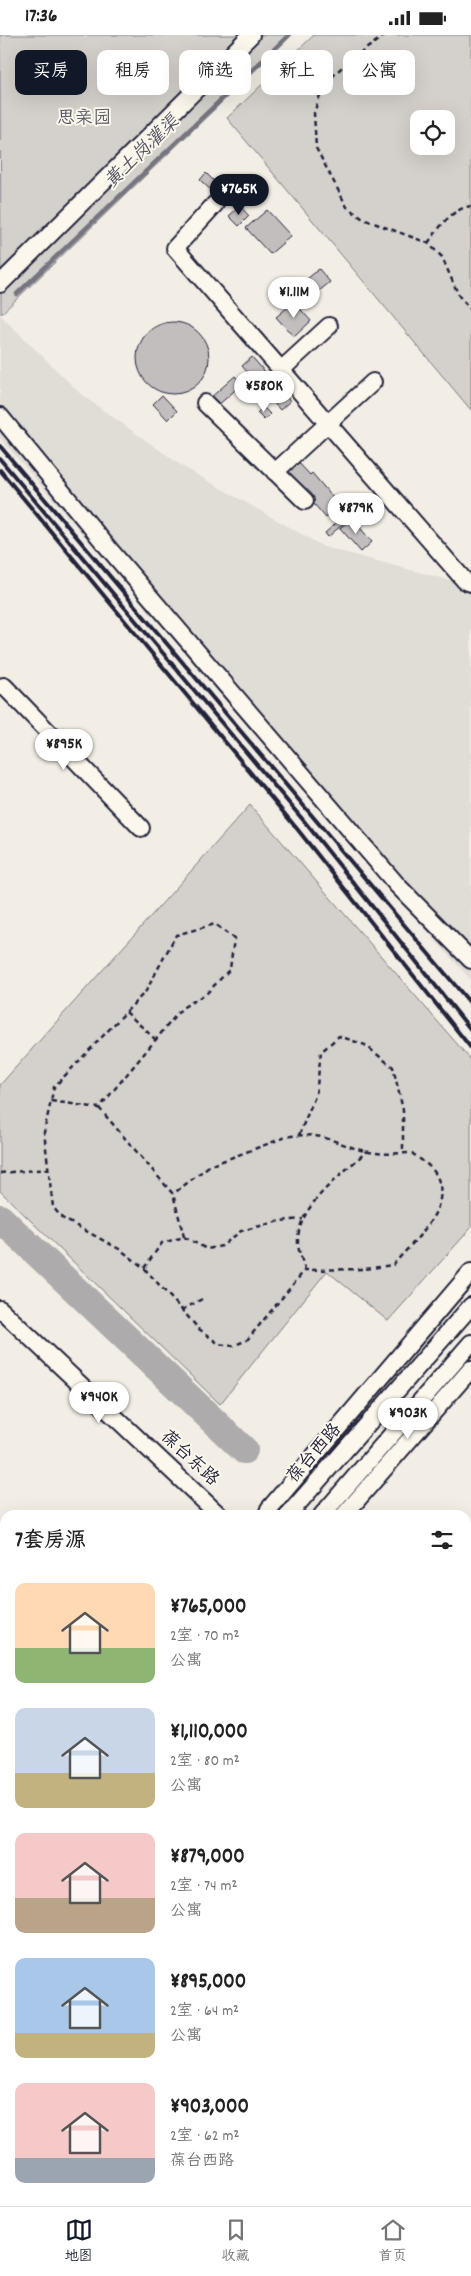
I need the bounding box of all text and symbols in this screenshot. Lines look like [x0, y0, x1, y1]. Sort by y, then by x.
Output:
text: 17:36 [25, 4, 57, 31]
chip: 买房 [15, 50, 87, 95]
chip: 租房 [97, 50, 169, 95]
chip: 筛选 [179, 50, 251, 95]
chip: 新上 [261, 50, 333, 95]
chip: 公寓 [343, 50, 415, 95]
park label: 思亲园 [57, 107, 111, 132]
water label: 黄土岗灌渠 [99, 109, 188, 196]
map controls [410, 110, 455, 155]
button: locate [410, 110, 455, 155]
pin: ¥765K [204, 173, 274, 216]
text: ¥765K [221, 178, 257, 201]
pin: ¥1.11M [253, 277, 335, 319]
text: ¥1.11M [279, 281, 309, 304]
pin: ¥580K [229, 371, 299, 413]
text: ¥580K [245, 375, 283, 398]
pin: ¥879K [321, 493, 391, 535]
text: ¥879K [338, 497, 374, 520]
pin: ¥895K [29, 729, 99, 771]
text: ¥895K [46, 733, 82, 756]
pin: ¥940K [64, 1381, 134, 1424]
text: ¥940K [80, 1386, 118, 1409]
pin: ¥903K [373, 1397, 443, 1440]
text: ¥903K [389, 1402, 427, 1425]
street label: 葆台西路 [282, 1419, 348, 1489]
street label: 葆台东路 [154, 1425, 224, 1493]
icon: filters [428, 1526, 456, 1554]
text: 7套房源 [15, 1527, 86, 1557]
text: ¥765,000 [170, 1593, 247, 1623]
icon: home [55, 1603, 115, 1663]
text: 2室 · 70 m² [170, 1625, 239, 1648]
text: 公寓 [170, 1650, 202, 1673]
text: ¥1,110,000 [170, 1718, 248, 1748]
icon: home [55, 1728, 115, 1788]
text: 2室 · 80 m² [170, 1750, 240, 1773]
text: 公寓 [170, 1775, 202, 1798]
text: ¥879,000 [170, 1843, 245, 1873]
icon: home [55, 1853, 115, 1913]
text: 2室 · 74 m² [170, 1875, 237, 1898]
text: 公寓 [170, 1900, 202, 1923]
text: ¥895,000 [170, 1968, 246, 1998]
icon: home [55, 1978, 115, 2038]
text: 2室 · 64 m² [170, 2000, 239, 2023]
text: 公寓 [170, 2025, 202, 2048]
text: ¥903,000 [170, 2093, 249, 2123]
icon: home [55, 2103, 115, 2163]
text: 2室 · 62 m² [170, 2125, 239, 2148]
text: 葆台西路 [170, 2150, 234, 2173]
tab: 地图 [65, 2216, 93, 2267]
tab: 收藏 [222, 2216, 250, 2267]
tab: 首页 [379, 2216, 407, 2267]

